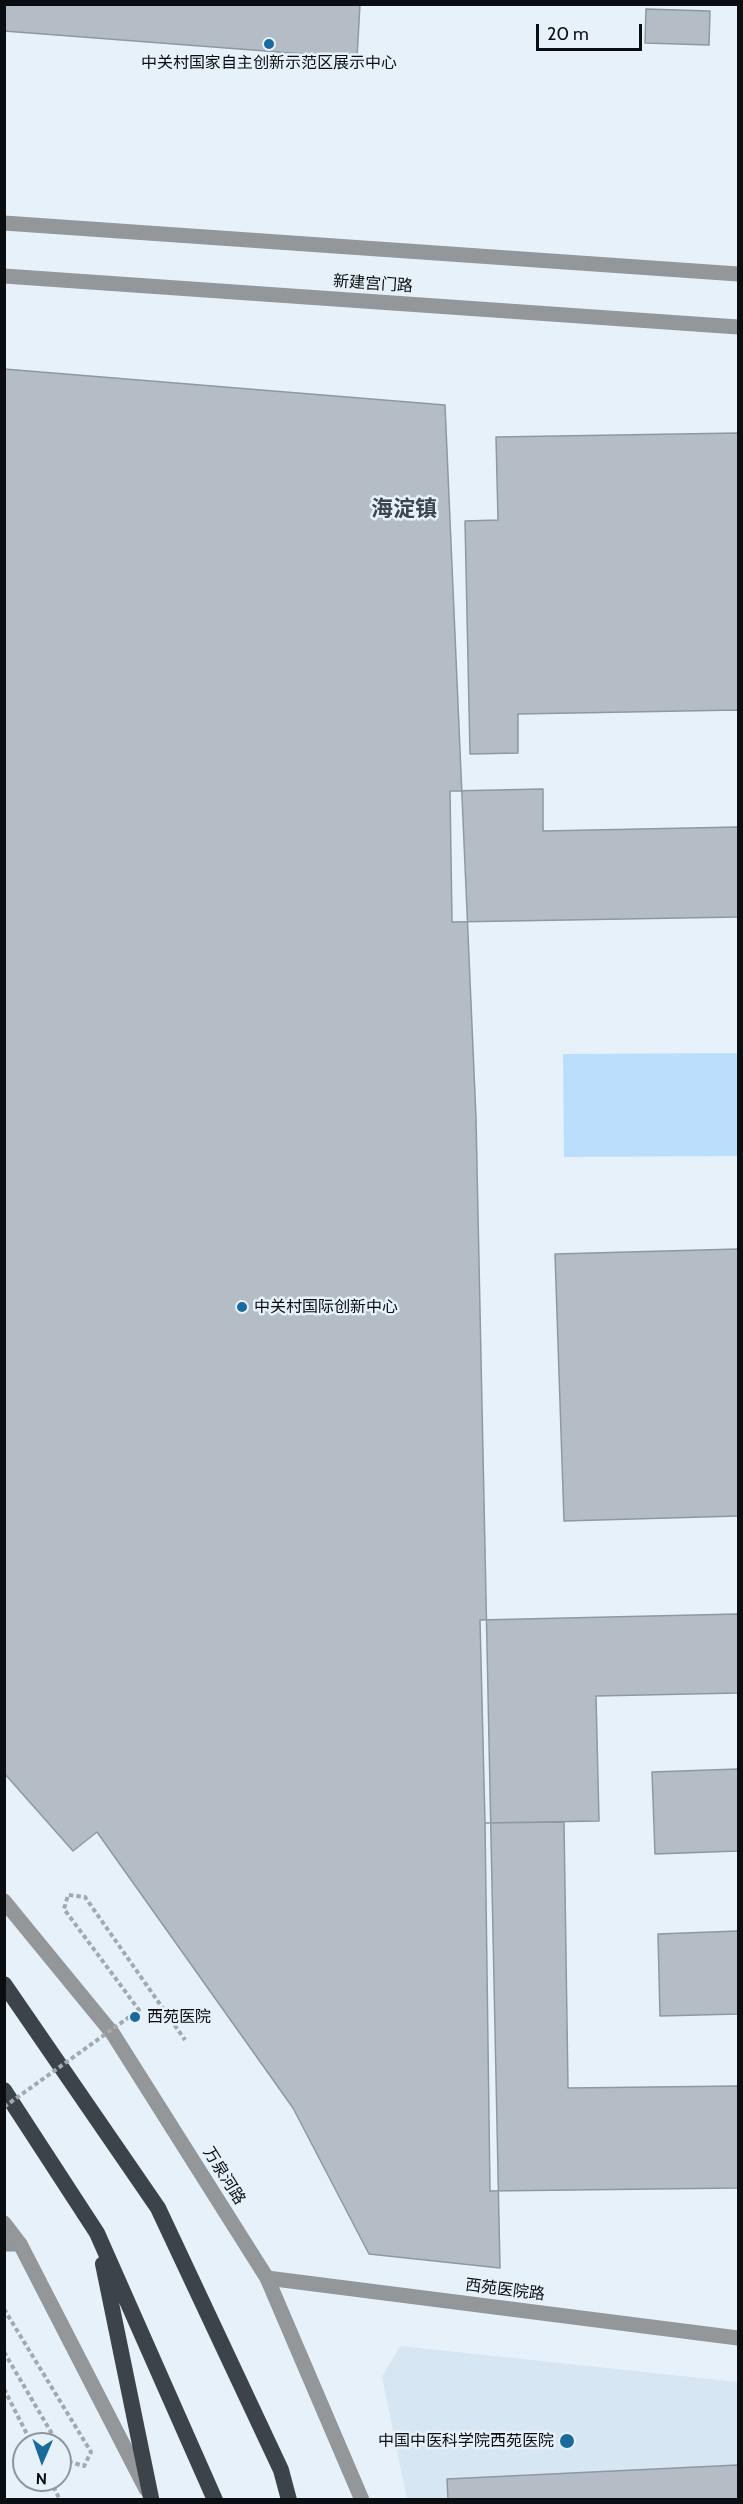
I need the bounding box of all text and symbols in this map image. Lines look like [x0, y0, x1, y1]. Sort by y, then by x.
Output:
scale bar [539, 12, 646, 50]
text: 20 m [547, 23, 589, 45]
marker: 中关村国家自主创新示范区展示中心 [262, 37, 276, 51]
place label: 中关村国家自主创新示范区展示中心 [141, 53, 397, 73]
street label: 新建宫门路 [332, 272, 414, 296]
district label: 海淀镇 [371, 497, 437, 523]
place label: 中关村国际创新中心 [254, 1297, 398, 1317]
marker: 中关村国际创新中心 [235, 1300, 249, 1314]
place label: 西苑医院 [147, 2007, 211, 2027]
marker: 西苑医院 [128, 2010, 142, 2024]
street label: 万泉河路 [199, 2144, 249, 2208]
street label: 西苑医院路 [464, 2276, 546, 2304]
place label: 中国中医科学院西苑医院 [378, 2431, 554, 2451]
north arrow [12, 2432, 72, 2492]
marker: 中国中医科学院西苑医院 [558, 2432, 576, 2450]
text: N [35, 2469, 47, 2488]

